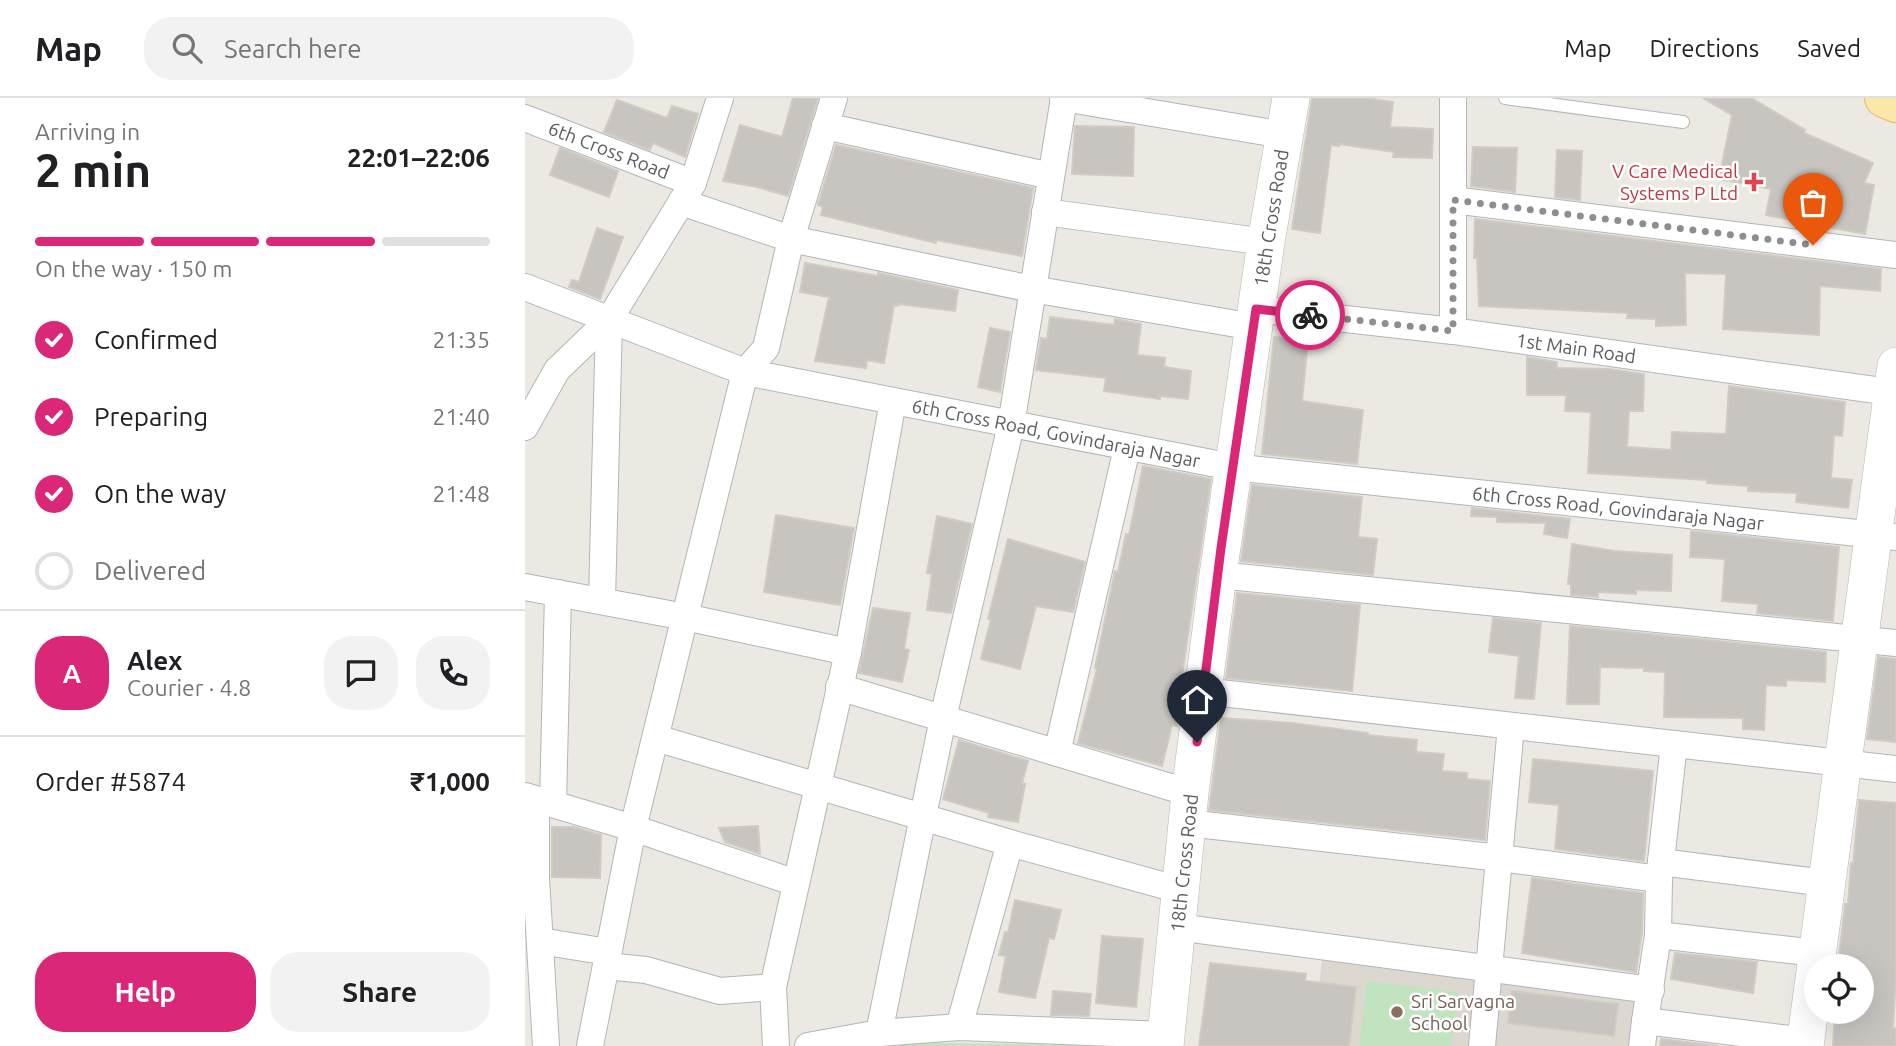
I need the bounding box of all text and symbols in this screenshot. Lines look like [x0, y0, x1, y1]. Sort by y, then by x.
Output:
search box [144, 17, 634, 80]
icon: search [168, 29, 206, 67]
text: Map [35, 30, 102, 67]
text: Search here [224, 34, 362, 63]
text: Map [1564, 35, 1611, 62]
text: Directions [1649, 35, 1759, 62]
text: Saved [1797, 35, 1861, 62]
street label: 6th Cross Road [545, 117, 673, 183]
text: Arriving in [35, 119, 140, 144]
text: 22:01–22:06 [347, 143, 490, 172]
text: 2 min [35, 144, 151, 196]
street label: 18th Cross Road [1249, 148, 1293, 288]
place label: V Care Medical Systems P Ltd [1612, 160, 1738, 204]
marker: V Care Medical Systems P Ltd [1744, 172, 1764, 192]
pin [1783, 173, 1843, 245]
icon: bag [1794, 184, 1832, 222]
text: On the way · 150 m [35, 256, 232, 281]
courier [1275, 280, 1345, 350]
icon: bike [1291, 296, 1329, 334]
icon: check [35, 321, 73, 359]
text: Confirmed [94, 325, 218, 354]
text: 21:35 [432, 327, 490, 352]
street label: 1st Main Road [1515, 329, 1637, 367]
street label: 6th Cross Road, Govindaraja Nagar [910, 394, 1202, 472]
icon: check [35, 398, 73, 436]
text: Preparing [94, 402, 208, 431]
text: 21:40 [432, 404, 490, 429]
icon: check [35, 475, 73, 513]
text: On the way [94, 479, 226, 508]
text: 21:48 [432, 481, 490, 506]
street label: 6th Cross Road, Govindaraja Nagar [1471, 482, 1765, 534]
text: Delivered [94, 556, 206, 585]
button: chat [324, 636, 398, 710]
button: phone [416, 636, 490, 710]
text: Alex [127, 646, 182, 675]
text: A [63, 659, 81, 688]
pin [1167, 670, 1227, 742]
text: Courier · 4.8 [127, 675, 251, 700]
icon: home [1178, 681, 1216, 719]
text: Order #5874 [35, 767, 186, 796]
text: ₹1,000 [410, 767, 490, 796]
street label: 18th Cross Road [1166, 793, 1202, 933]
button: Help [35, 952, 256, 1032]
button: Share [270, 952, 490, 1032]
map controls [1804, 954, 1874, 1024]
button: locate [1804, 954, 1874, 1024]
place label: Sri Sarvagna School [1411, 990, 1515, 1034]
marker: Sri Sarvagna School [1389, 1004, 1405, 1020]

